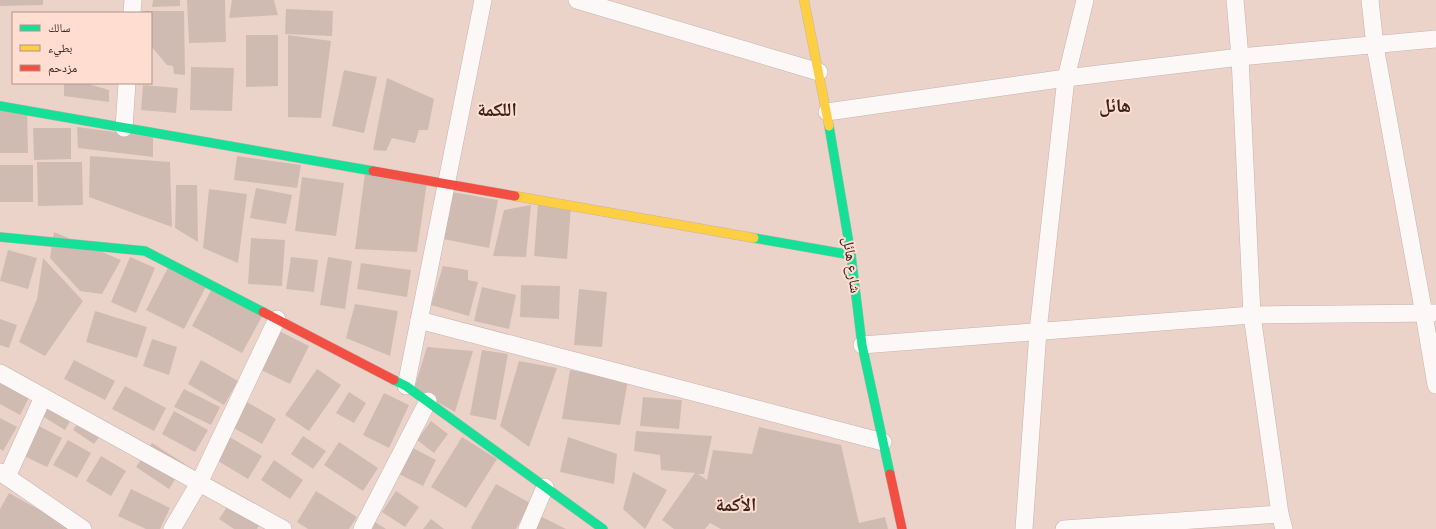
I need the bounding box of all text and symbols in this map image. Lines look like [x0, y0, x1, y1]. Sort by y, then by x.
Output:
legend [12, 12, 152, 84]
text: سالك [48, 21, 70, 35]
text: بطيء [48, 41, 72, 58]
text: مزدحم [48, 61, 77, 76]
district label: هائل [1099, 95, 1131, 117]
district label: اللكمة [477, 99, 517, 121]
street label: شارع هائل [838, 236, 865, 294]
district label: الأكمة [716, 494, 756, 516]

